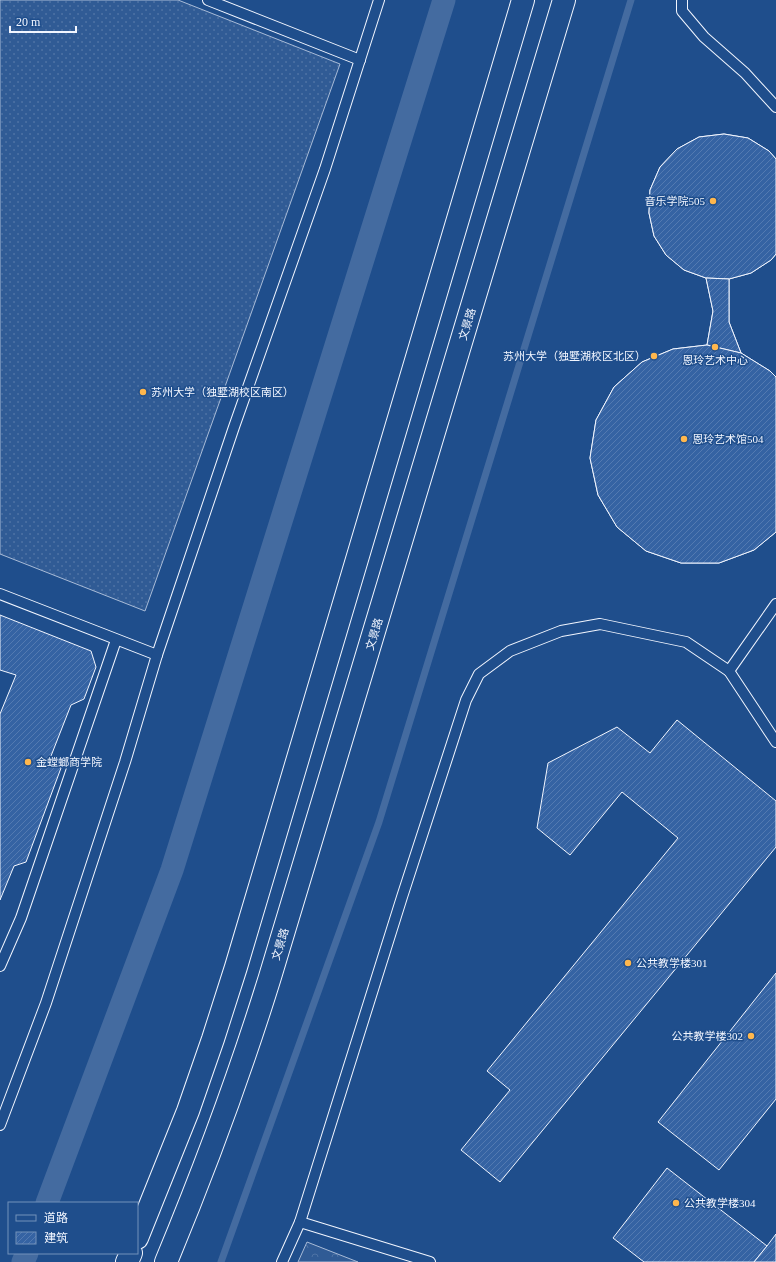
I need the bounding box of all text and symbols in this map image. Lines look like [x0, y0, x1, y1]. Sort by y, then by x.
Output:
scale bar [10, 8, 76, 34]
text: 20 m [16, 15, 41, 29]
place label: 音乐学院505 [645, 195, 705, 207]
marker: 音乐学院505 [708, 196, 718, 206]
street label: 文景路 [456, 306, 478, 342]
marker: 恩玲艺术中心 [710, 342, 720, 352]
place label: 苏州大学（独墅湖校区北区） [503, 350, 646, 362]
marker: 苏州大学（独墅湖校区北区） [649, 351, 659, 361]
place label: 恩玲艺术中心 [682, 354, 748, 366]
place label: 苏州大学（独墅湖校区南区） [151, 386, 294, 398]
marker: 苏州大学（独墅湖校区南区） [138, 387, 148, 397]
place label: 恩玲艺术馆504 [692, 433, 764, 445]
marker: 恩玲艺术馆504 [679, 434, 689, 444]
street label: 文景路 [363, 616, 385, 652]
place label: 金螳螂商学院 [36, 756, 102, 768]
marker: 金螳螂商学院 [23, 757, 33, 767]
street label: 文景路 [269, 926, 291, 962]
place label: 公共教学楼301 [636, 957, 708, 969]
marker: 公共教学楼301 [623, 958, 633, 968]
place label: 公共教学楼302 [672, 1030, 743, 1042]
marker: 公共教学楼302 [746, 1031, 756, 1041]
place label: 公共教学楼304 [684, 1197, 756, 1209]
marker: 公共教学楼304 [671, 1198, 681, 1208]
legend [8, 1202, 138, 1254]
text: 道路 [44, 1211, 68, 1225]
text: 建筑 [44, 1231, 68, 1245]

